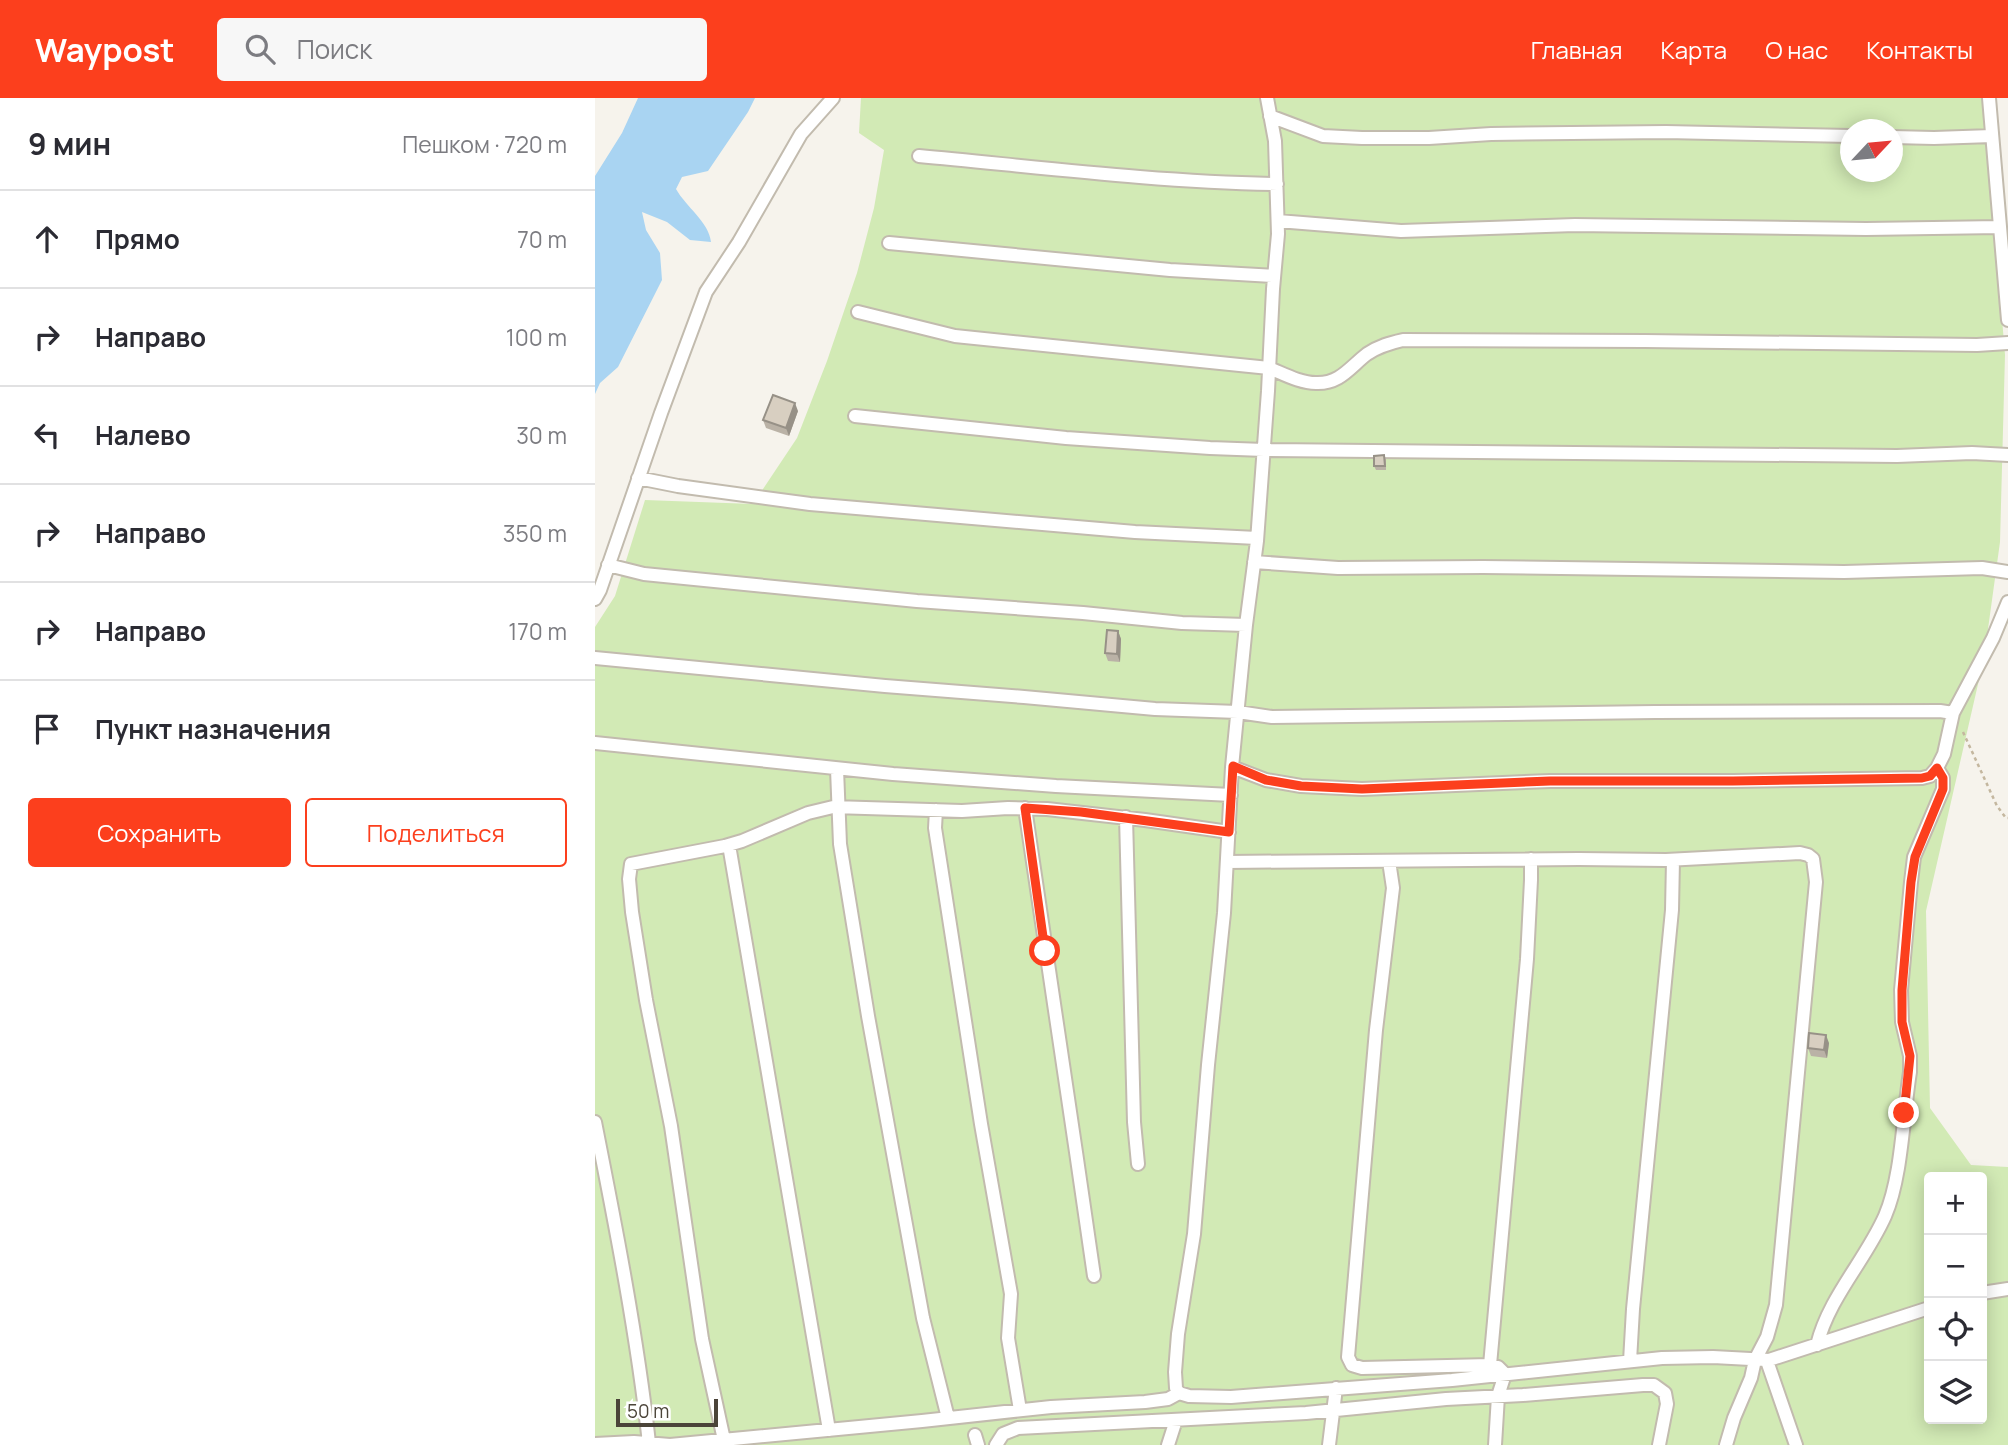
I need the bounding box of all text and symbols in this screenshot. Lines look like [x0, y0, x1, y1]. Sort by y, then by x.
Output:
search box [217, 18, 707, 81]
text: Waypost [35, 27, 175, 72]
icon: search [241, 30, 279, 68]
text: Поиск [297, 31, 372, 67]
text: Главная [1531, 33, 1622, 66]
text: Карта [1660, 33, 1727, 66]
text: О нас [1765, 33, 1828, 66]
text: Контакты [1866, 33, 1973, 66]
north arrow [1840, 119, 1903, 182]
text: 9 мин [28, 123, 111, 164]
text: Пешком · 720 m [402, 128, 567, 160]
icon: ahead [28, 220, 66, 258]
text: Прямо [95, 221, 180, 257]
text: 70 m [517, 223, 567, 255]
icon: right [28, 318, 66, 356]
text: Направо [95, 319, 206, 355]
text: 100 m [506, 321, 567, 353]
icon: left [28, 416, 66, 454]
text: Налево [95, 417, 191, 453]
text: 30 m [516, 419, 567, 451]
icon: right [28, 514, 66, 552]
text: Направо [95, 515, 206, 551]
text: 350 m [503, 517, 567, 549]
icon: right [28, 612, 66, 650]
text: Направо [95, 613, 206, 649]
text: 170 m [508, 615, 567, 647]
icon: arrive [28, 710, 66, 748]
text: Пункт назначения [95, 711, 331, 747]
button: Сохранить [28, 798, 291, 867]
button: Поделиться [305, 798, 567, 867]
route start [1029, 935, 1060, 966]
route end [1888, 1097, 1919, 1128]
map controls [1924, 1172, 1987, 1424]
button: + [1924, 1172, 1987, 1235]
button: − [1924, 1235, 1987, 1298]
button: locate [1924, 1298, 1987, 1361]
button: layers [1924, 1361, 1987, 1424]
scale bar [616, 1396, 717, 1428]
text: 50 m [627, 1398, 669, 1424]

